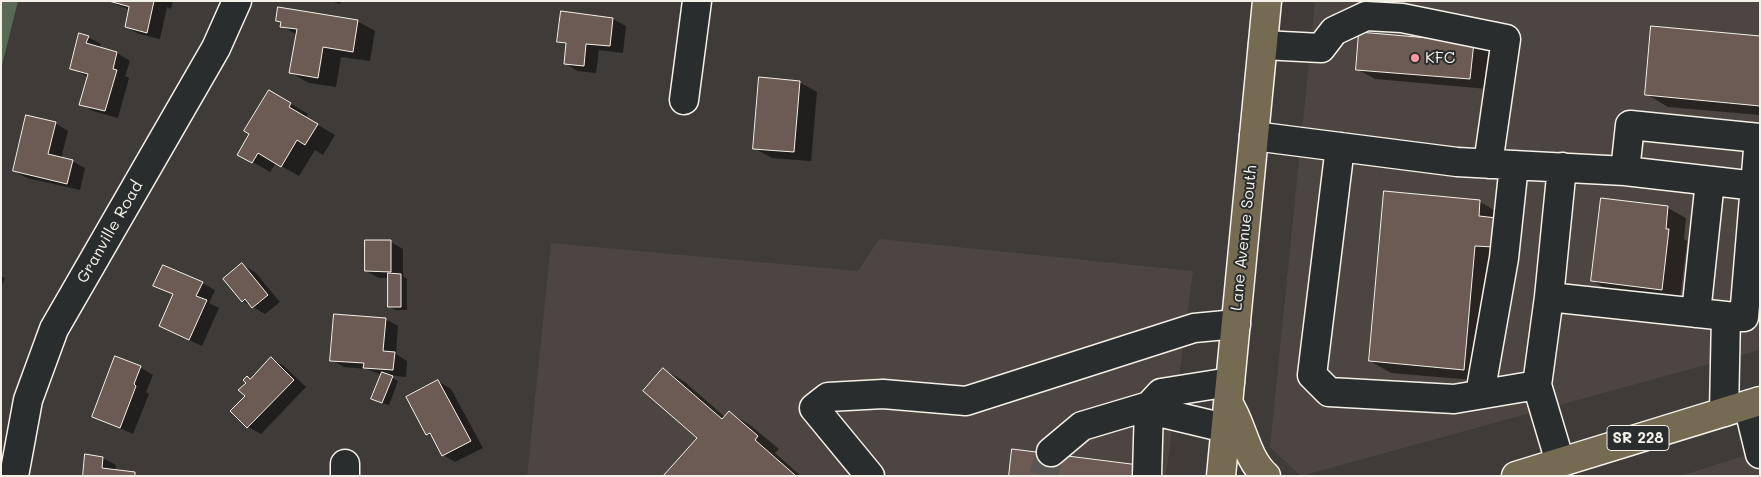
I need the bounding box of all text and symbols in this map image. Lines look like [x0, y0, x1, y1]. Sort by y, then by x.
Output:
place label: KFC [1425, 48, 1455, 68]
marker: KFC [1409, 52, 1421, 64]
street label: Lane Avenue South [1227, 164, 1261, 312]
street label: Granville Road [73, 177, 147, 287]
road number: SR 228 [1607, 426, 1669, 450]

